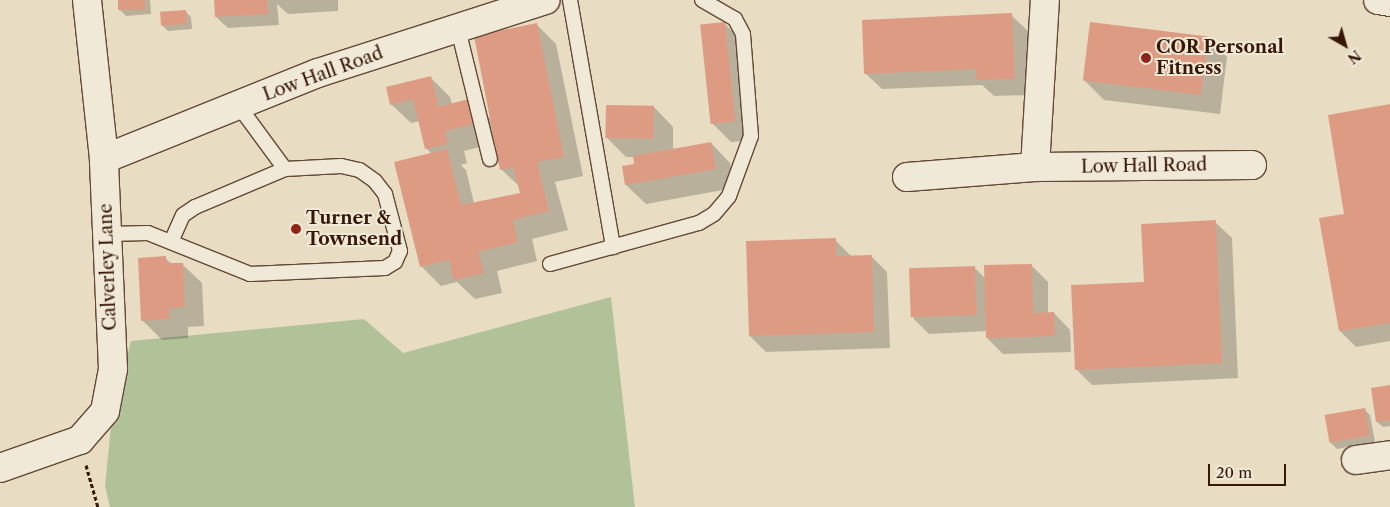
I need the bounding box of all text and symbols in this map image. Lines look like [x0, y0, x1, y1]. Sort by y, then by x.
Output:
north arrow [1320, 20, 1370, 70]
place label: COR Personal Fitness [1156, 37, 1284, 80]
street label: Low Hall Road [260, 42, 386, 106]
text: N [1344, 46, 1365, 68]
marker: COR Personal Fitness [1140, 52, 1152, 64]
street label: Low Hall Road [1080, 154, 1208, 178]
street label: Calverley Lane [95, 203, 121, 331]
place label: Turner & Townsend [306, 208, 402, 250]
marker: Turner & Townsend [290, 223, 302, 235]
scale bar [1210, 454, 1288, 486]
text: 20 m [1216, 463, 1252, 482]

